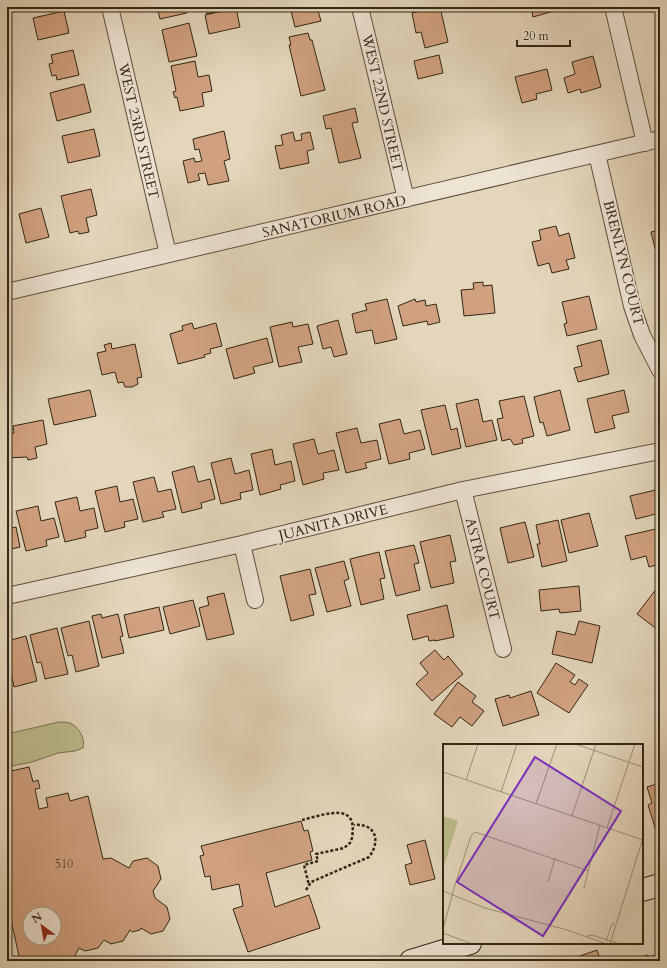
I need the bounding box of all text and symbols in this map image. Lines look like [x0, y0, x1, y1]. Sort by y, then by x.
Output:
scale bar [517, 22, 570, 48]
text: 20 m [523, 28, 550, 44]
street label: WEST 22ND STREET [357, 31, 408, 174]
street label: WEST 23RD STREET [113, 60, 163, 201]
street label: SANATORIUM ROAD [260, 191, 408, 242]
street label: BRENLYN COURT [599, 198, 648, 328]
street label: JUANITA DRIVE [275, 500, 390, 546]
street label: ASTRA COURT [461, 516, 504, 622]
inset map [443, 744, 643, 944]
house number: 510 [55, 856, 73, 872]
north arrow [22, 906, 62, 946]
text: N [29, 909, 45, 927]

